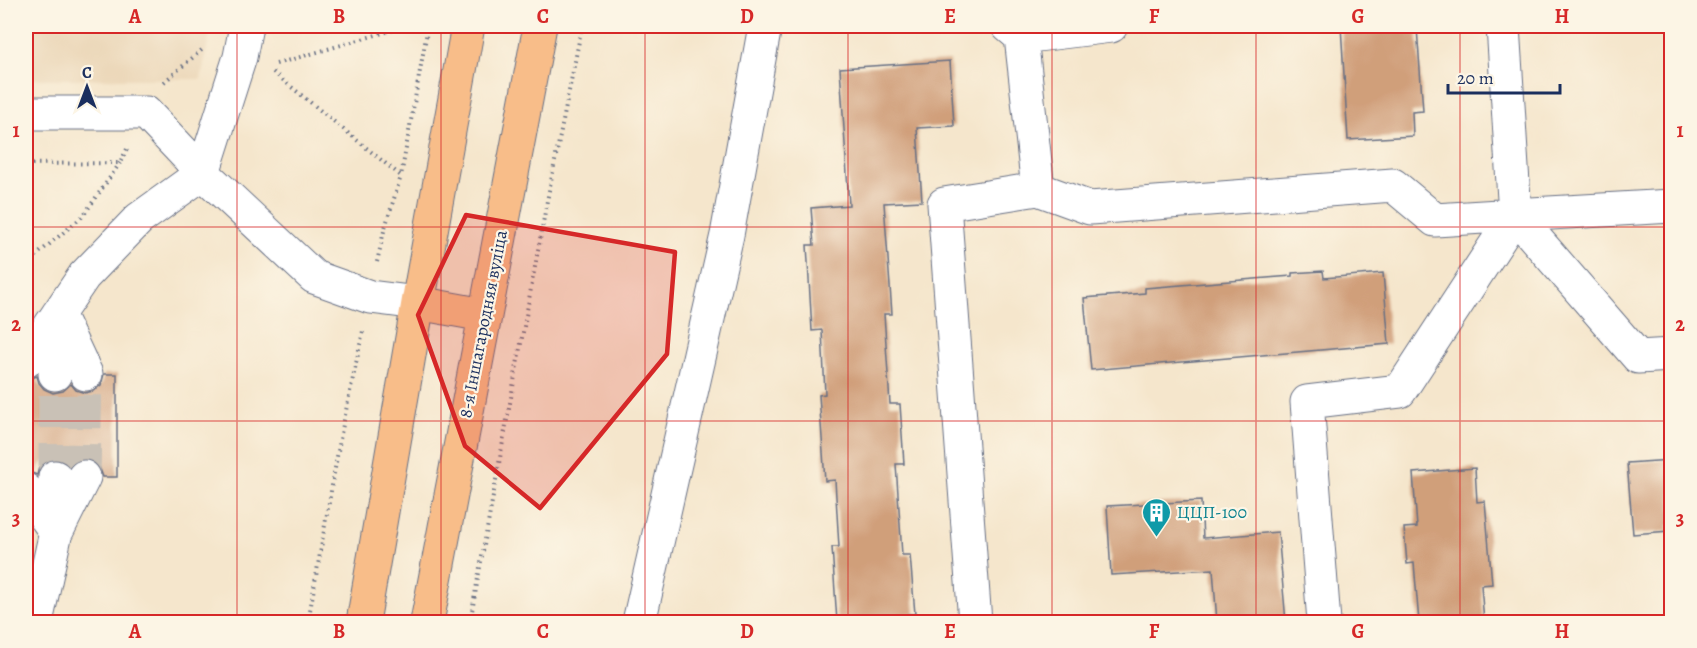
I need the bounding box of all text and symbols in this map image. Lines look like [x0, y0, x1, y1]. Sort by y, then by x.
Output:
text: A [128, 3, 142, 30]
text: B [333, 3, 345, 30]
text: C [537, 3, 549, 30]
text: D [740, 3, 754, 30]
text: E [944, 3, 956, 30]
text: F [1149, 3, 1160, 30]
text: G [1351, 3, 1365, 30]
text: H [1555, 3, 1570, 30]
north arrow [57, 57, 117, 117]
scale bar [1448, 57, 1560, 95]
text: С [82, 62, 92, 84]
text: 20 m [1457, 66, 1494, 90]
text: 1 [12, 117, 20, 144]
text: 1 [1676, 117, 1684, 144]
street label: 8-я Іншагародняя вуліца [453, 227, 513, 420]
text: 2 [11, 311, 21, 338]
text: 2 [1675, 311, 1685, 338]
building icon: ЦЦП-100 [1140, 496, 1172, 538]
place label: ЦЦП-100 [1177, 500, 1247, 524]
text: 3 [12, 505, 20, 532]
text: 3 [1676, 505, 1684, 532]
text: A [128, 618, 142, 645]
text: B [333, 618, 345, 645]
text: C [537, 618, 549, 645]
text: D [740, 618, 754, 645]
text: E [944, 618, 956, 645]
text: F [1149, 618, 1160, 645]
text: G [1351, 618, 1365, 645]
text: H [1555, 618, 1570, 645]

